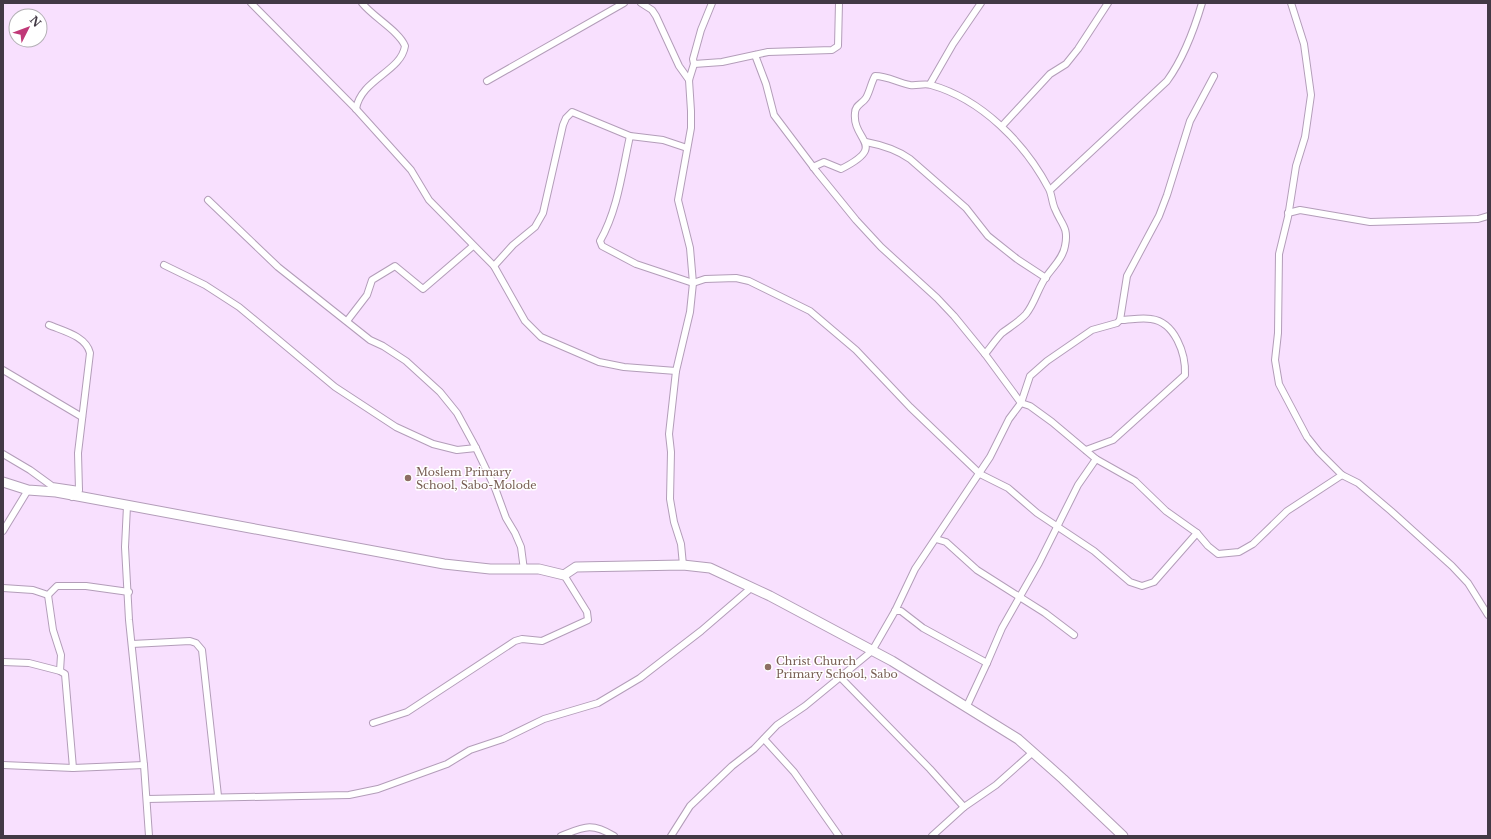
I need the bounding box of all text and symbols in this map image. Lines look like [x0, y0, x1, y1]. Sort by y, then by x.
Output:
north arrow [8, 8, 48, 48]
text: N [27, 13, 45, 30]
place label: Moslem Primary School, Sabo-Molode [416, 465, 537, 492]
marker: Moslem Primary School, Sabo-Molode [403, 473, 413, 483]
place label: Christ Church Primary School, Sabo [776, 654, 898, 681]
marker: Christ Church Primary School, Sabo [763, 662, 773, 672]

